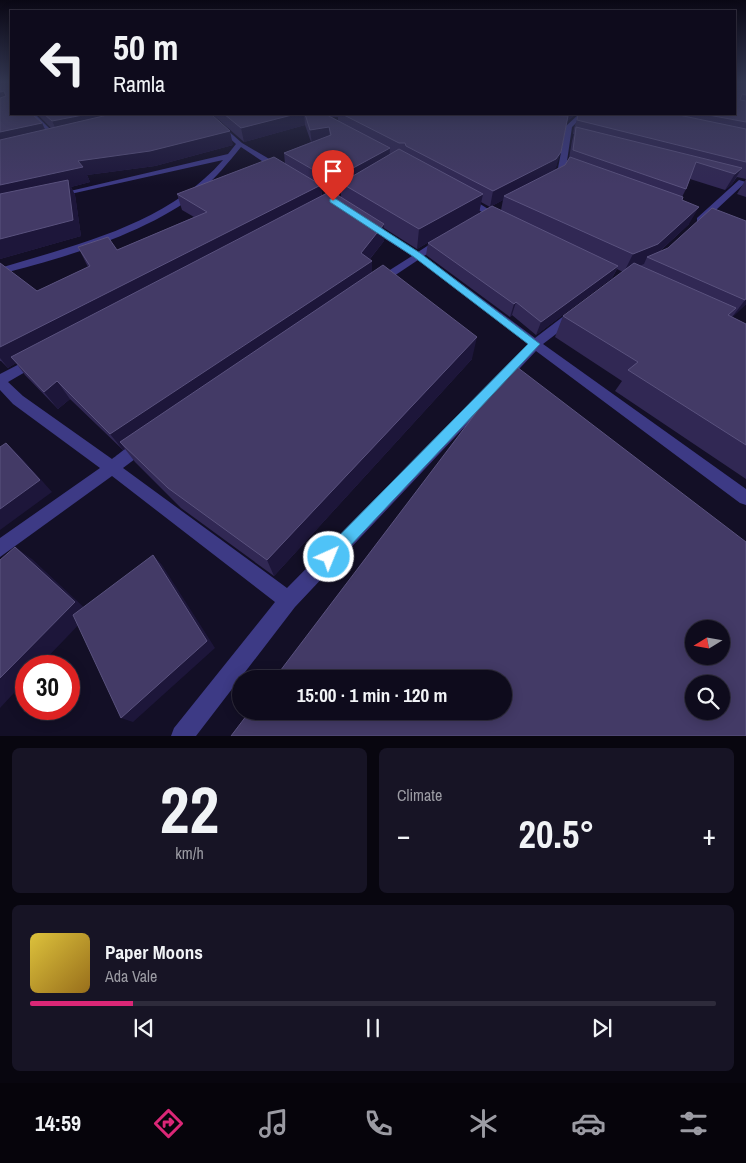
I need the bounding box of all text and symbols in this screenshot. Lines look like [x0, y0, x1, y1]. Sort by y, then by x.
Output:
text: 50 m [113, 24, 178, 71]
icon: left [30, 30, 95, 95]
text: Ramla [113, 69, 165, 99]
pin [312, 150, 354, 201]
icon: arrive [319, 157, 347, 185]
position arrow [302, 530, 354, 582]
north arrow [685, 620, 730, 665]
map controls [685, 620, 730, 720]
speed limit sign: 30 [15, 655, 80, 720]
button: search [685, 675, 730, 720]
text: 15:00 · 1 min · 120 m [297, 682, 447, 708]
text: 22 [160, 766, 219, 853]
text: Climate [397, 784, 442, 806]
text: 20.5° [519, 809, 594, 860]
text: − [397, 816, 410, 854]
text: + [703, 816, 716, 854]
text: km/h [175, 842, 204, 864]
text: Paper Moons [105, 939, 203, 965]
text: Ada Vale [105, 965, 157, 987]
icon: previous [130, 1014, 158, 1042]
icon: pause [359, 1014, 387, 1042]
icon: next [588, 1014, 616, 1042]
icon: directions [151, 1106, 186, 1141]
icon: music [256, 1106, 291, 1141]
icon: phone [361, 1106, 396, 1141]
icon: climate [466, 1106, 501, 1141]
icon: car [571, 1106, 606, 1141]
icon: filters [676, 1106, 711, 1141]
text: 14:59 [35, 1108, 81, 1138]

